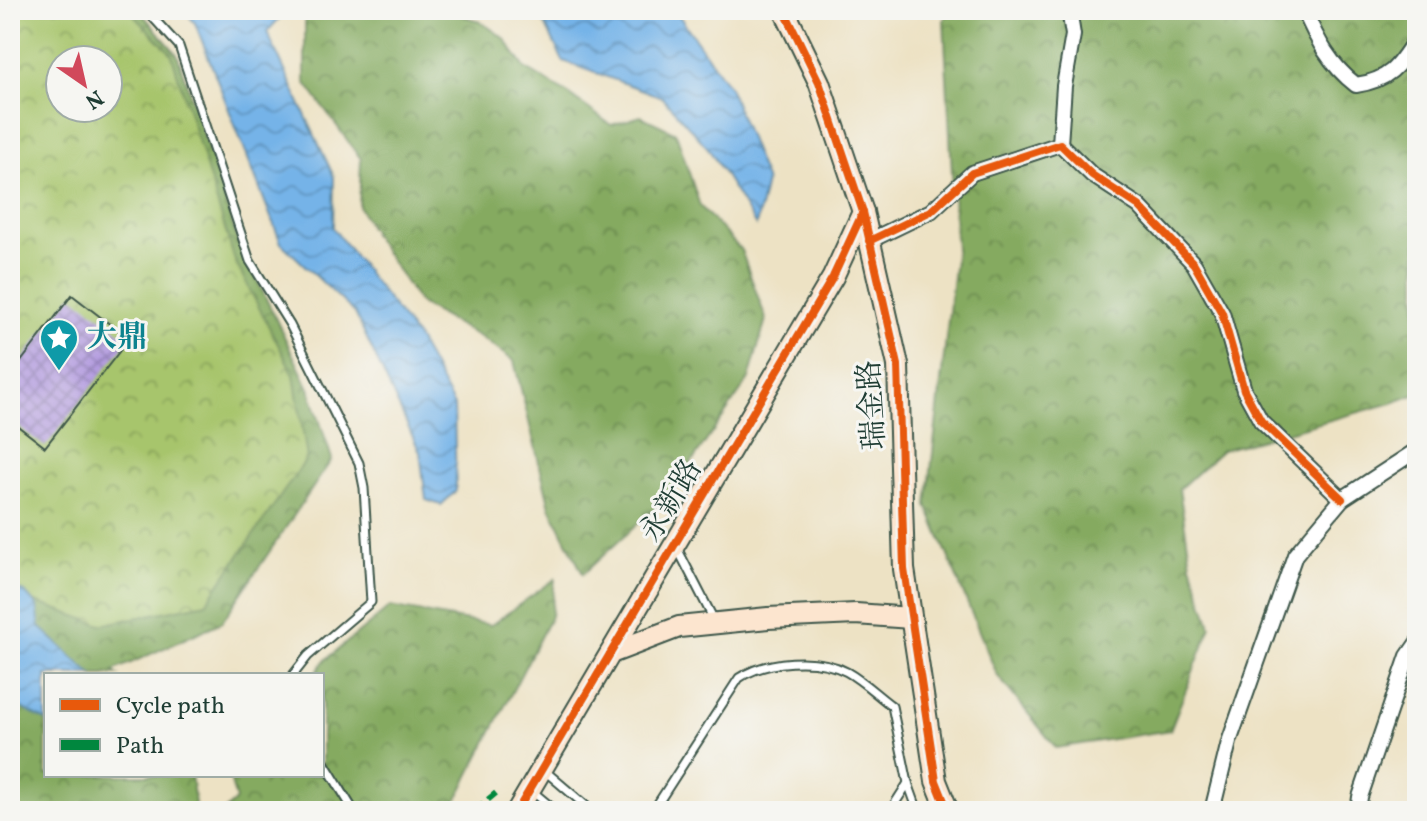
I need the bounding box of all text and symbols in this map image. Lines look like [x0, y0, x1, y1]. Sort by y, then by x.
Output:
north arrow [44, 44, 124, 124]
text: N [78, 81, 109, 116]
place icon: 大鼎 [38, 317, 80, 372]
place label: 大鼎 [87, 317, 147, 359]
street label: 瑞金路 [849, 359, 897, 451]
street label: 永新路 [631, 452, 713, 550]
legend [44, 673, 324, 777]
text: Cycle path [116, 690, 225, 724]
text: Path [116, 730, 164, 764]

